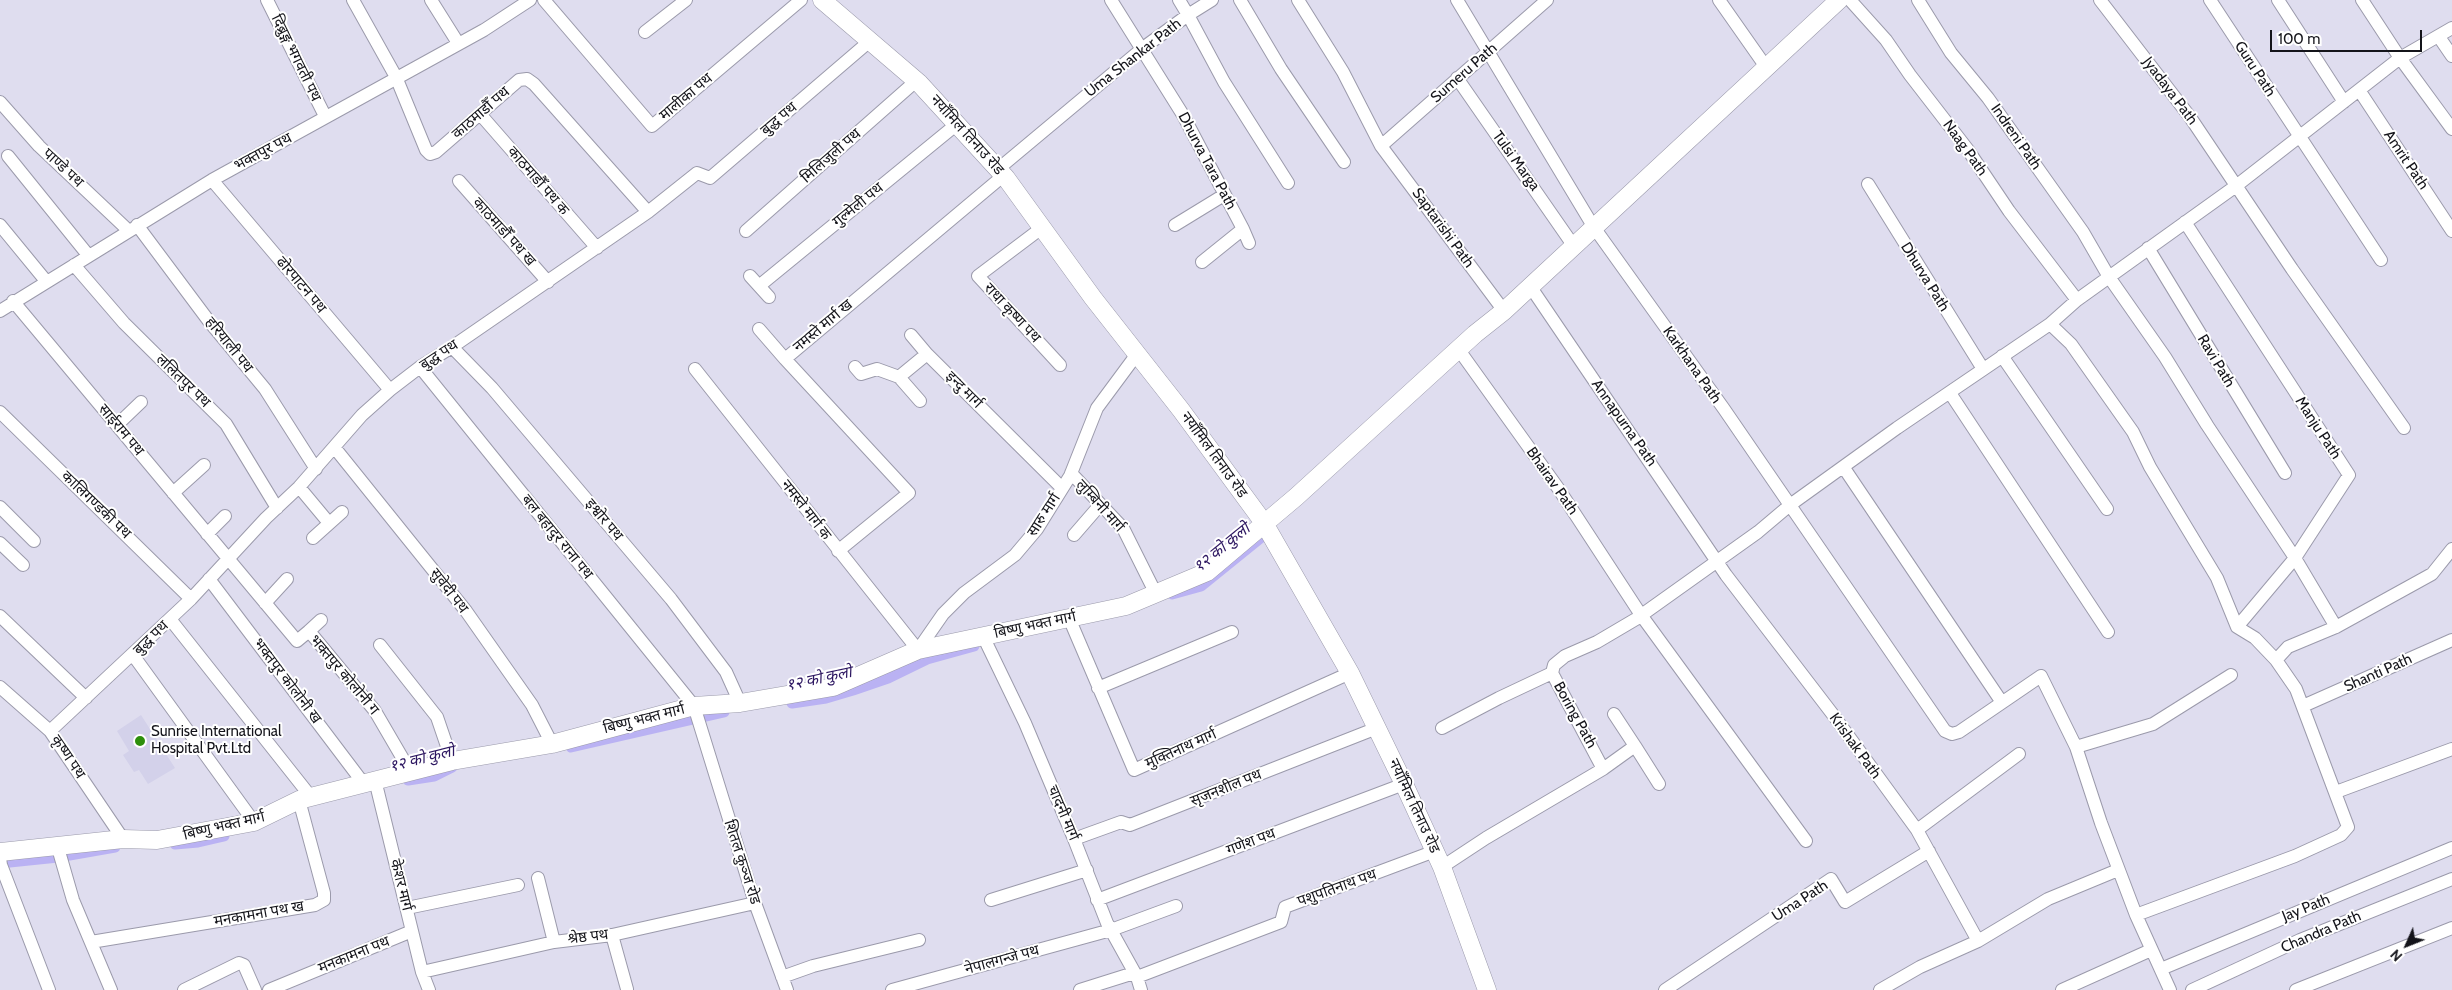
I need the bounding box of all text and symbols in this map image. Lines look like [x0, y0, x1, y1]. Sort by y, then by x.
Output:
street label: दिब्रुङ्ग भगवती पथ [267, 12, 325, 104]
street label: Uma Shankar Path [1081, 15, 1185, 101]
scale bar [2272, 20, 2424, 52]
text: 100 m [2278, 30, 2320, 48]
street label: Guru Path [2230, 38, 2280, 100]
street label: Sumeru Path [1427, 39, 1501, 107]
street label: Jyadaya Path [2139, 54, 2201, 128]
street label: मालीका पथ [656, 70, 716, 124]
street label: काठमाडौँ पथ [449, 83, 513, 143]
street label: नयाँमिल तिनाउ रोड [926, 91, 1008, 179]
street label: बुद्ध पथ [757, 99, 801, 139]
street label: Indreni Path [1987, 101, 2045, 173]
street label: Dhurva Tara Path [1174, 109, 1240, 213]
street label: Naag Path [1939, 117, 1991, 179]
street label: मिलिजुली पथ [797, 125, 865, 187]
street label: Amrit Path [2380, 127, 2432, 193]
street label: Tulsi Marga [1488, 128, 1544, 194]
street label: भक्तपुर पथ [231, 129, 295, 175]
street label: काठमाडौँ पथ क [503, 143, 573, 219]
street label: पाण्डे पथ [39, 145, 87, 191]
street label: गुल्मेली पथ [829, 179, 887, 231]
street label: Saptarishi Path [1408, 185, 1478, 271]
street label: काठमाडौँ पथ ख [469, 194, 539, 270]
street label: Dhurva Path [1897, 239, 1953, 315]
street label: ढोरपाटन पथ [272, 253, 330, 317]
street label: राधा कृष्ण पथ [980, 279, 1044, 347]
street label: नमस्ते मार्ग ख [790, 296, 856, 356]
street label: हरियाली पथ [201, 314, 257, 376]
street label: Karkhana Path [1659, 323, 1725, 407]
street label: Ravi Path [2193, 331, 2239, 391]
street label: बुद्ध पथ [416, 336, 462, 374]
street label: ललितपुर पथ [152, 351, 214, 411]
street label: इन्दु मार्ग [942, 368, 986, 412]
street label: Annapurna Path [1587, 376, 1661, 470]
street label: Manju Path [2291, 393, 2345, 463]
street label: साईराम पथ [94, 401, 148, 459]
street label: नयाँमिल तिनाउ रोड [1177, 409, 1251, 501]
street label: Bhairav Path [1522, 444, 1582, 518]
street label: कालिगण्डकी पथ [57, 467, 135, 543]
street label: नमस्ते मार्ग क [777, 476, 835, 544]
street label: लुम्बिनी मार्ग [1072, 476, 1128, 536]
street label: सारु मार्ग [1023, 490, 1065, 540]
street label: बल बहादुर राना पथ [517, 491, 597, 583]
street label: इश्वोर पथ [581, 495, 627, 545]
water label: १२ को कुलो [1190, 520, 1254, 576]
street label: सुवेदी पथ [426, 565, 472, 617]
street label: बिष्णु भक्त मार्ग [992, 608, 1078, 642]
street label: बुद्ध पथ [130, 617, 172, 659]
street label: भक्तपुर कोलोनी ग [305, 631, 383, 719]
street label: भक्तपुर कोलोनी ख [249, 635, 325, 727]
street label: Shanti Path [2341, 650, 2415, 696]
water label: १२ को कुलो [784, 663, 854, 695]
street label: Boring Path [1549, 679, 1601, 751]
street label: बिष्णु भक्त मार्ग [601, 700, 687, 738]
street label: Krishak Path [1825, 710, 1885, 782]
place label: Sunrise International Hospital Pvt.Ltd [151, 723, 282, 758]
street label: मुक्तिनाथ मार्ग [1143, 725, 1219, 773]
street label: कृष्ण पथ [47, 732, 89, 782]
marker: Sunrise International Hospital Pvt.Ltd [133, 734, 147, 748]
water label: १२ को कुलो [387, 742, 457, 776]
street label: नयाँमिल तिनाउ रोड [1384, 756, 1444, 856]
street label: सृजनशील पथ [1188, 766, 1264, 810]
street label: चादनी मार्ग [1043, 783, 1083, 843]
street label: बिष्णु भक्त मार्ग [181, 808, 267, 844]
street label: शितल कुञ्ज रोड [720, 817, 764, 907]
street label: गणेश पथ [1224, 824, 1278, 860]
street label: केशर मार्ग [386, 857, 416, 913]
street label: पशुपतिनाथ पथ [1295, 865, 1379, 911]
street label: Uma Path [1769, 876, 1831, 926]
street label: Jay Path [2279, 890, 2333, 926]
street label: मनकामना पथ ख [213, 897, 305, 931]
street label: Chandra Path [2278, 907, 2364, 957]
north arrow [2382, 920, 2432, 970]
street label: श्रेष्ठ पथ [567, 926, 609, 948]
street label: मनकामना पथ [316, 933, 392, 977]
street label: नेपालगन्जे पथ [963, 941, 1041, 979]
text: N [2386, 946, 2406, 965]

